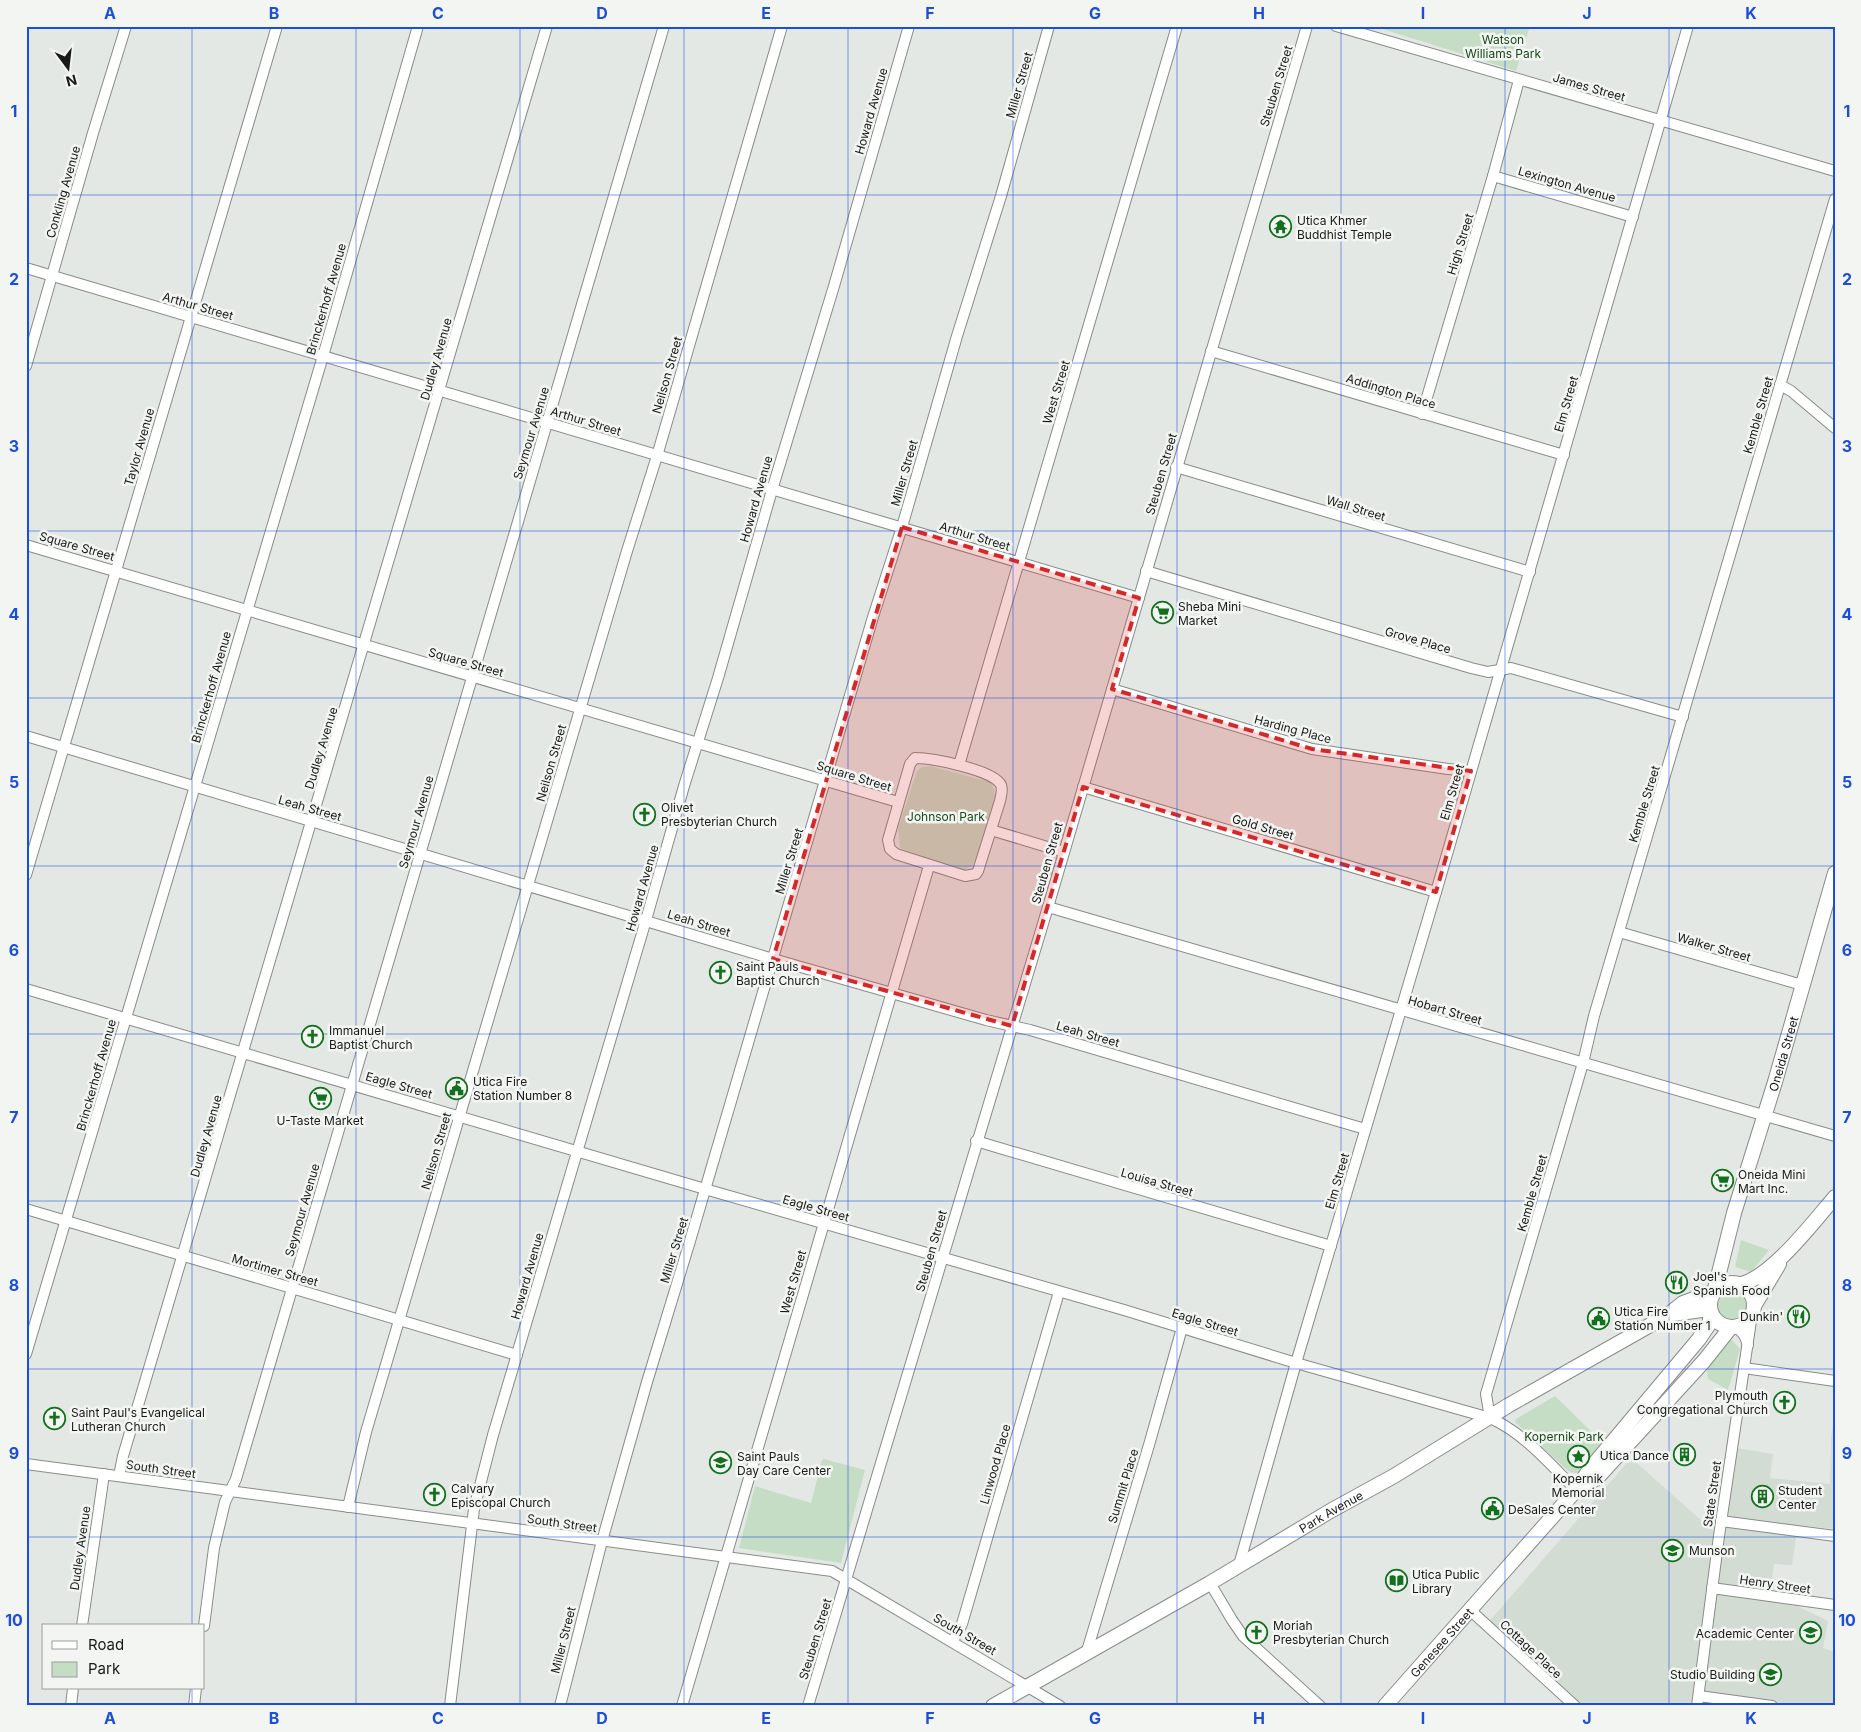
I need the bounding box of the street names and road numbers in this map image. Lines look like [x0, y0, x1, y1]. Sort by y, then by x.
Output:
street label: Steuben Street [1257, 43, 1296, 128]
street label: Miller Street [1002, 50, 1036, 120]
street label: Howard Avenue [851, 66, 891, 156]
street label: James Street [1551, 69, 1627, 105]
street label: Conkling Avenue [43, 144, 83, 240]
street label: Lexington Avenue [1516, 163, 1618, 205]
street label: High Street [1444, 211, 1476, 277]
street label: Brinckerhoff Avenue [303, 241, 349, 357]
street label: Arthur Street [161, 289, 235, 323]
street label: Dudley Avenue [417, 316, 455, 402]
street label: Neilson Street [649, 335, 685, 415]
street label: West Street [1039, 358, 1073, 426]
street label: Addington Place [1344, 370, 1438, 412]
street label: Elm Street [1551, 374, 1581, 434]
street label: Kemble Street [1740, 375, 1776, 455]
street label: Seymour Avenue [510, 385, 552, 481]
street label: Arthur Street [549, 403, 623, 439]
street label: Taylor Avenue [121, 406, 157, 488]
street label: Steuben Street [1142, 431, 1180, 517]
street label: Miller Street [887, 438, 921, 508]
street label: Howard Avenue [736, 454, 776, 544]
street label: Wall Street [1325, 492, 1387, 524]
street label: Arthur Street [938, 518, 1012, 554]
street label: Square Street [38, 528, 116, 564]
street label: Grove Place [1383, 623, 1453, 657]
street label: Brinckerhoff Avenue [188, 629, 234, 745]
street label: Square Street [427, 644, 505, 680]
street label: Dudley Avenue [301, 705, 341, 791]
street label: Harding Place [1253, 712, 1333, 746]
street label: Neilson Street [533, 723, 569, 803]
street label: Square Street [815, 758, 893, 795]
street label: Elm Street [1437, 762, 1467, 822]
street label: Kemble Street [1625, 764, 1663, 844]
street label: Seymour Avenue [396, 774, 436, 870]
street label: Leah Street [277, 792, 343, 824]
street label: Gold Street [1230, 811, 1296, 843]
street label: Steuben Street [1028, 820, 1066, 906]
street label: Miller Street [772, 826, 806, 896]
street label: Howard Avenue [622, 843, 662, 933]
street label: Leah Street [666, 906, 732, 940]
street label: Walker Street [1675, 929, 1753, 965]
street label: Hobart Street [1406, 992, 1484, 1028]
street label: Oneida Street [1765, 1014, 1801, 1093]
street label: Brinckerhoff Avenue [73, 1017, 119, 1133]
street label: Leah Street [1055, 1018, 1121, 1050]
street label: Eagle Street [364, 1068, 434, 1102]
street label: Dudley Avenue [187, 1093, 225, 1179]
street label: Neilson Street [418, 1111, 454, 1191]
street label: Elm Street [1322, 1151, 1352, 1211]
street label: Kemble Street [1514, 1153, 1550, 1233]
street label: Seymour Avenue [282, 1162, 322, 1258]
street label: Louisa Street [1119, 1165, 1195, 1199]
street label: Eagle Street [781, 1191, 851, 1225]
street label: Steuben Street [912, 1208, 950, 1294]
street label: Miller Street [657, 1215, 691, 1285]
street label: Howard Avenue [507, 1231, 547, 1321]
street label: West Street [777, 1248, 809, 1316]
street label: Mortimer Street [230, 1251, 320, 1289]
street label: Eagle Street [1170, 1305, 1240, 1339]
street label: Linwood Place [976, 1422, 1014, 1506]
street label: Summit Place [1105, 1447, 1141, 1525]
street label: South Street [125, 1457, 197, 1481]
street label: State Street [1700, 1460, 1724, 1528]
street label: Park Avenue [1296, 1487, 1365, 1536]
street label: Dudley Avenue [67, 1505, 93, 1591]
street label: South Street [526, 1511, 598, 1535]
street label: Henry Street [1738, 1572, 1812, 1596]
street label: Steuben Street [796, 1596, 835, 1681]
street label: Genesee Street [1407, 1604, 1476, 1680]
street label: Miller Street [547, 1605, 579, 1675]
street label: South Street [931, 1610, 999, 1658]
street label: Cottage Place [1497, 1617, 1565, 1681]

